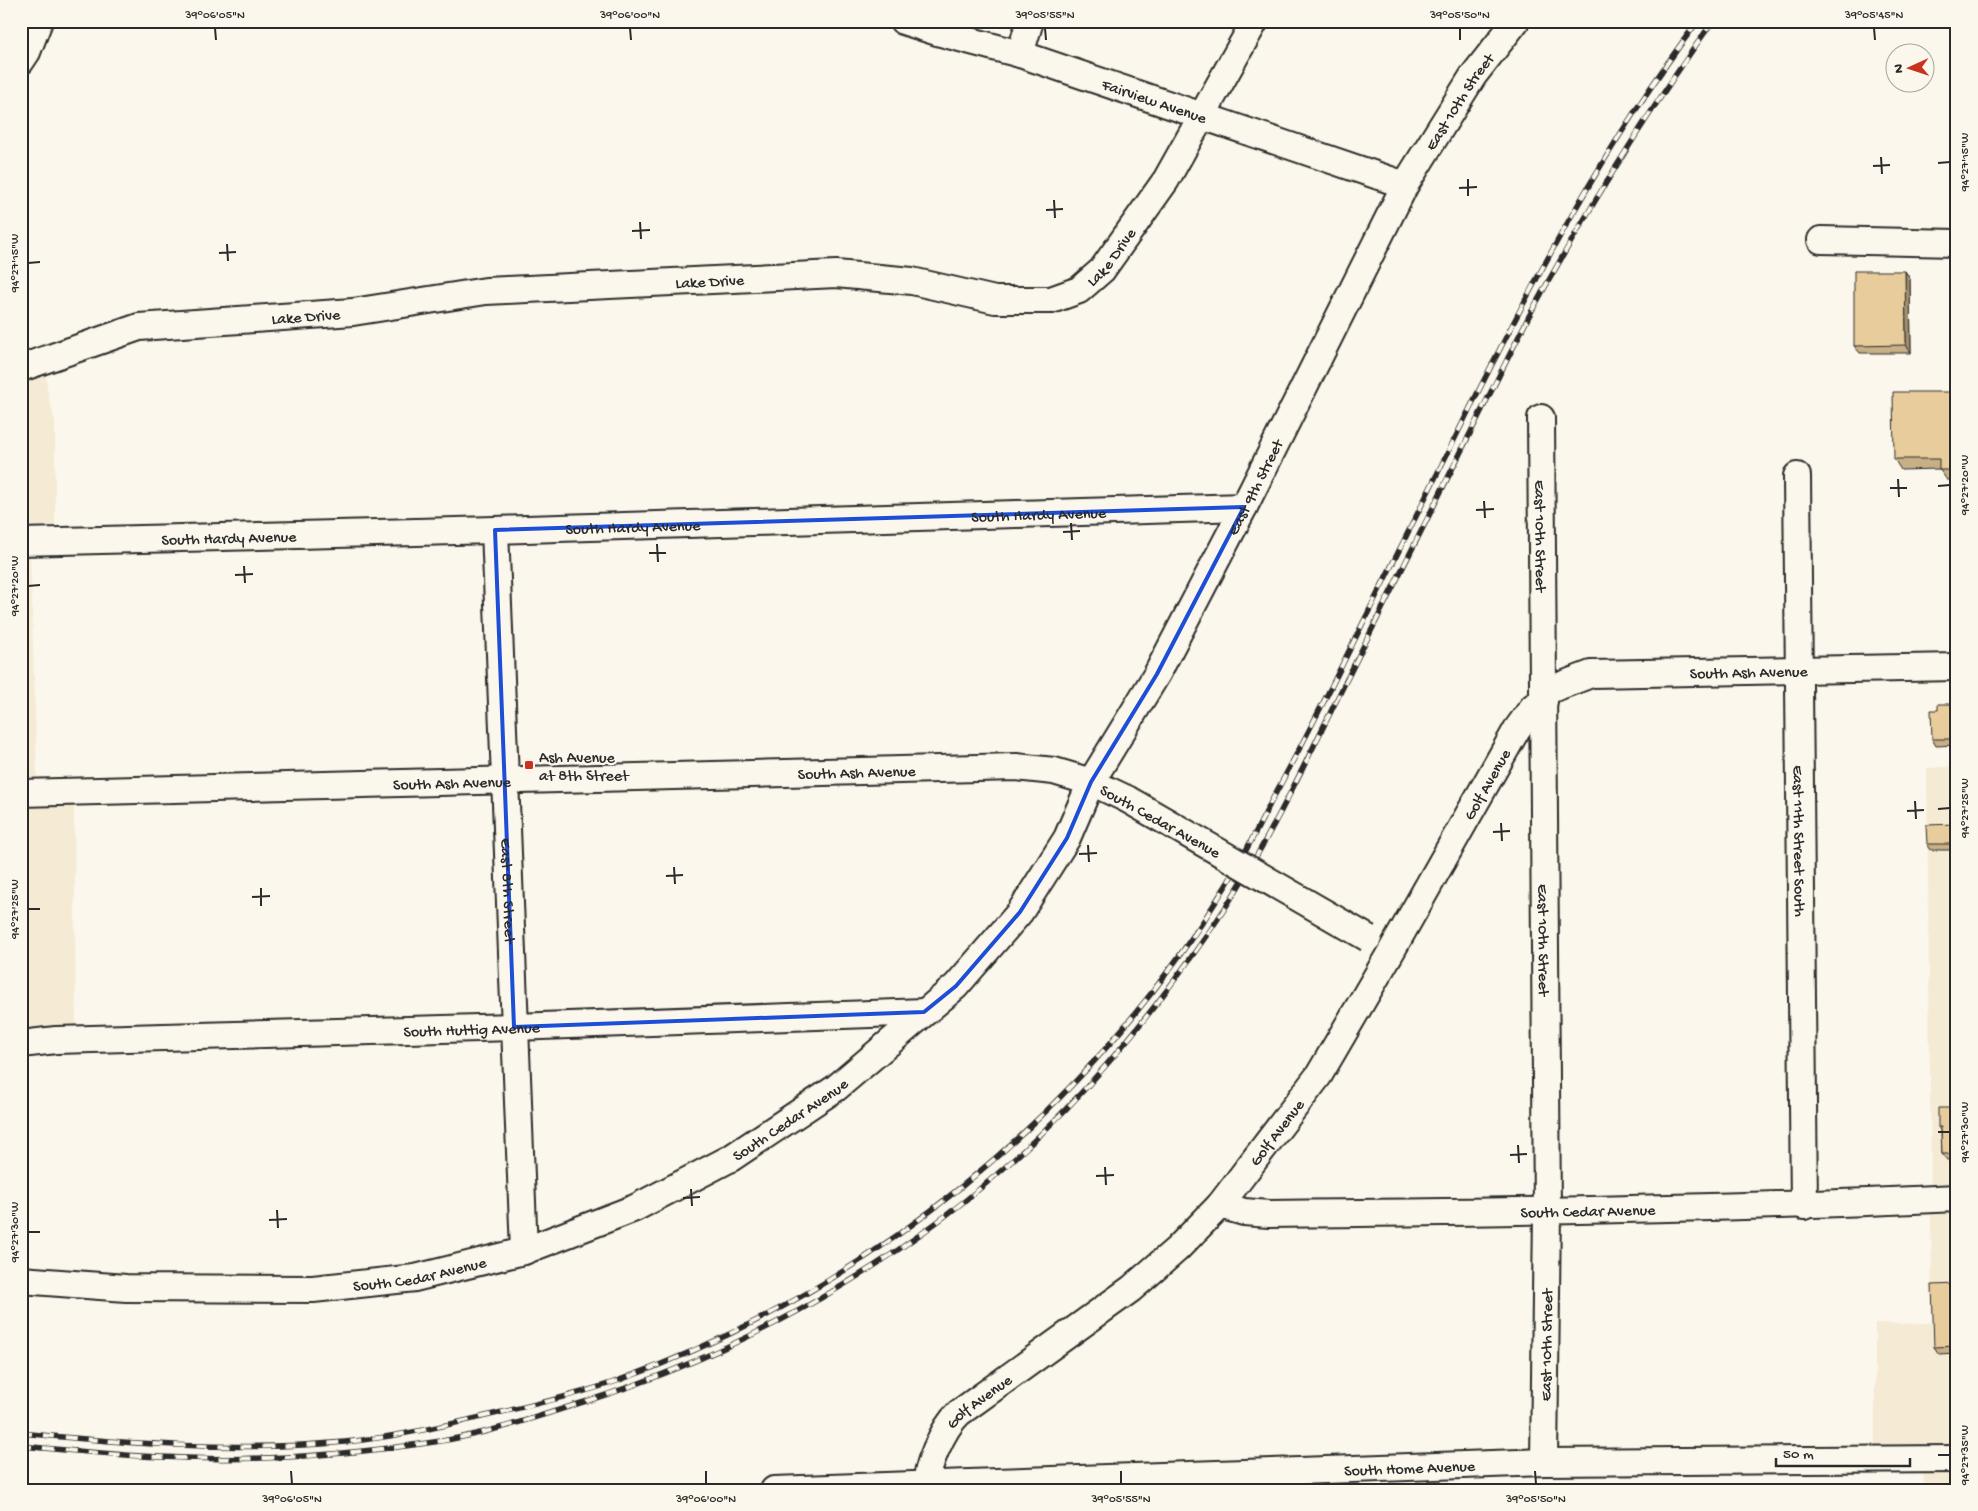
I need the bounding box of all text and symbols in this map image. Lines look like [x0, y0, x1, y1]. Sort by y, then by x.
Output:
text: 39°06'05"N [184, 9, 245, 23]
text: 39°06'00"N [599, 9, 660, 23]
text: 39°05'55"N [1014, 9, 1075, 23]
text: 39°05'50"N [1429, 9, 1490, 23]
text: 39°05'45"N [1844, 9, 1903, 23]
north arrow [1886, 42, 1936, 92]
street label: East 10th Street [1423, 50, 1501, 155]
text: N [1891, 64, 1908, 74]
street label: Fairview Avenue [1098, 76, 1209, 130]
text: 94°27'15"W [1959, 133, 1973, 192]
street label: Lake Drive [1084, 225, 1142, 292]
text: 94°27'15"W [9, 234, 23, 293]
street label: Lake Drive [675, 272, 745, 295]
street label: Lake Drive [271, 307, 342, 331]
street label: East 9th Street [1225, 436, 1290, 539]
text: 94°27'20"W [1959, 455, 1973, 516]
street label: East 10th Street [1528, 480, 1548, 594]
street label: South Hardy Avenue [971, 505, 1107, 528]
street label: South Hardy Avenue [565, 518, 701, 541]
street label: South Hardy Avenue [161, 529, 298, 551]
text: 94°27'20"W [9, 556, 23, 617]
street label: South Ash Avenue [1690, 664, 1809, 685]
street label: Golf Avenue [1461, 746, 1517, 825]
place label: Ash Avenue at 8th Street [539, 750, 630, 787]
marker: Ash Avenue at 8th Street [523, 759, 535, 771]
street label: South Ash Avenue [798, 764, 917, 786]
street label: East 11th Street South [1787, 765, 1807, 917]
street label: South Ash Avenue [393, 774, 512, 796]
text: 94°27'25"W [1959, 778, 1973, 839]
street label: South Cedar Avenue [1096, 782, 1224, 864]
street label: East 8th Street [494, 838, 518, 945]
text: 94°27'25"W [9, 879, 23, 940]
street label: East 10th Street [1532, 884, 1551, 998]
street label: South Huttig Avenue [403, 1020, 541, 1043]
street label: South Cedar Avenue [730, 1075, 854, 1167]
street label: Golf Avenue [1247, 1096, 1310, 1171]
text: 94°27'30"W [1959, 1102, 1973, 1163]
text: 94°27'30"W [9, 1202, 23, 1263]
street label: South Cedar Avenue [1520, 1202, 1656, 1224]
street label: South Cedar Avenue [352, 1255, 489, 1298]
street label: East 10th Street [1538, 1287, 1559, 1401]
street label: Golf Avenue [944, 1371, 1017, 1434]
text: 94°27'35"W [1959, 1425, 1973, 1486]
scale bar [1776, 1436, 1909, 1468]
text: 50 m [1783, 1446, 1814, 1464]
street label: South Home Avenue [1344, 1458, 1476, 1482]
text: 39°06'05"N [261, 1493, 322, 1507]
text: 39°06'00"N [675, 1493, 736, 1507]
text: 39°05'55"N [1090, 1493, 1151, 1507]
text: 39°05'50"N [1505, 1493, 1566, 1507]

